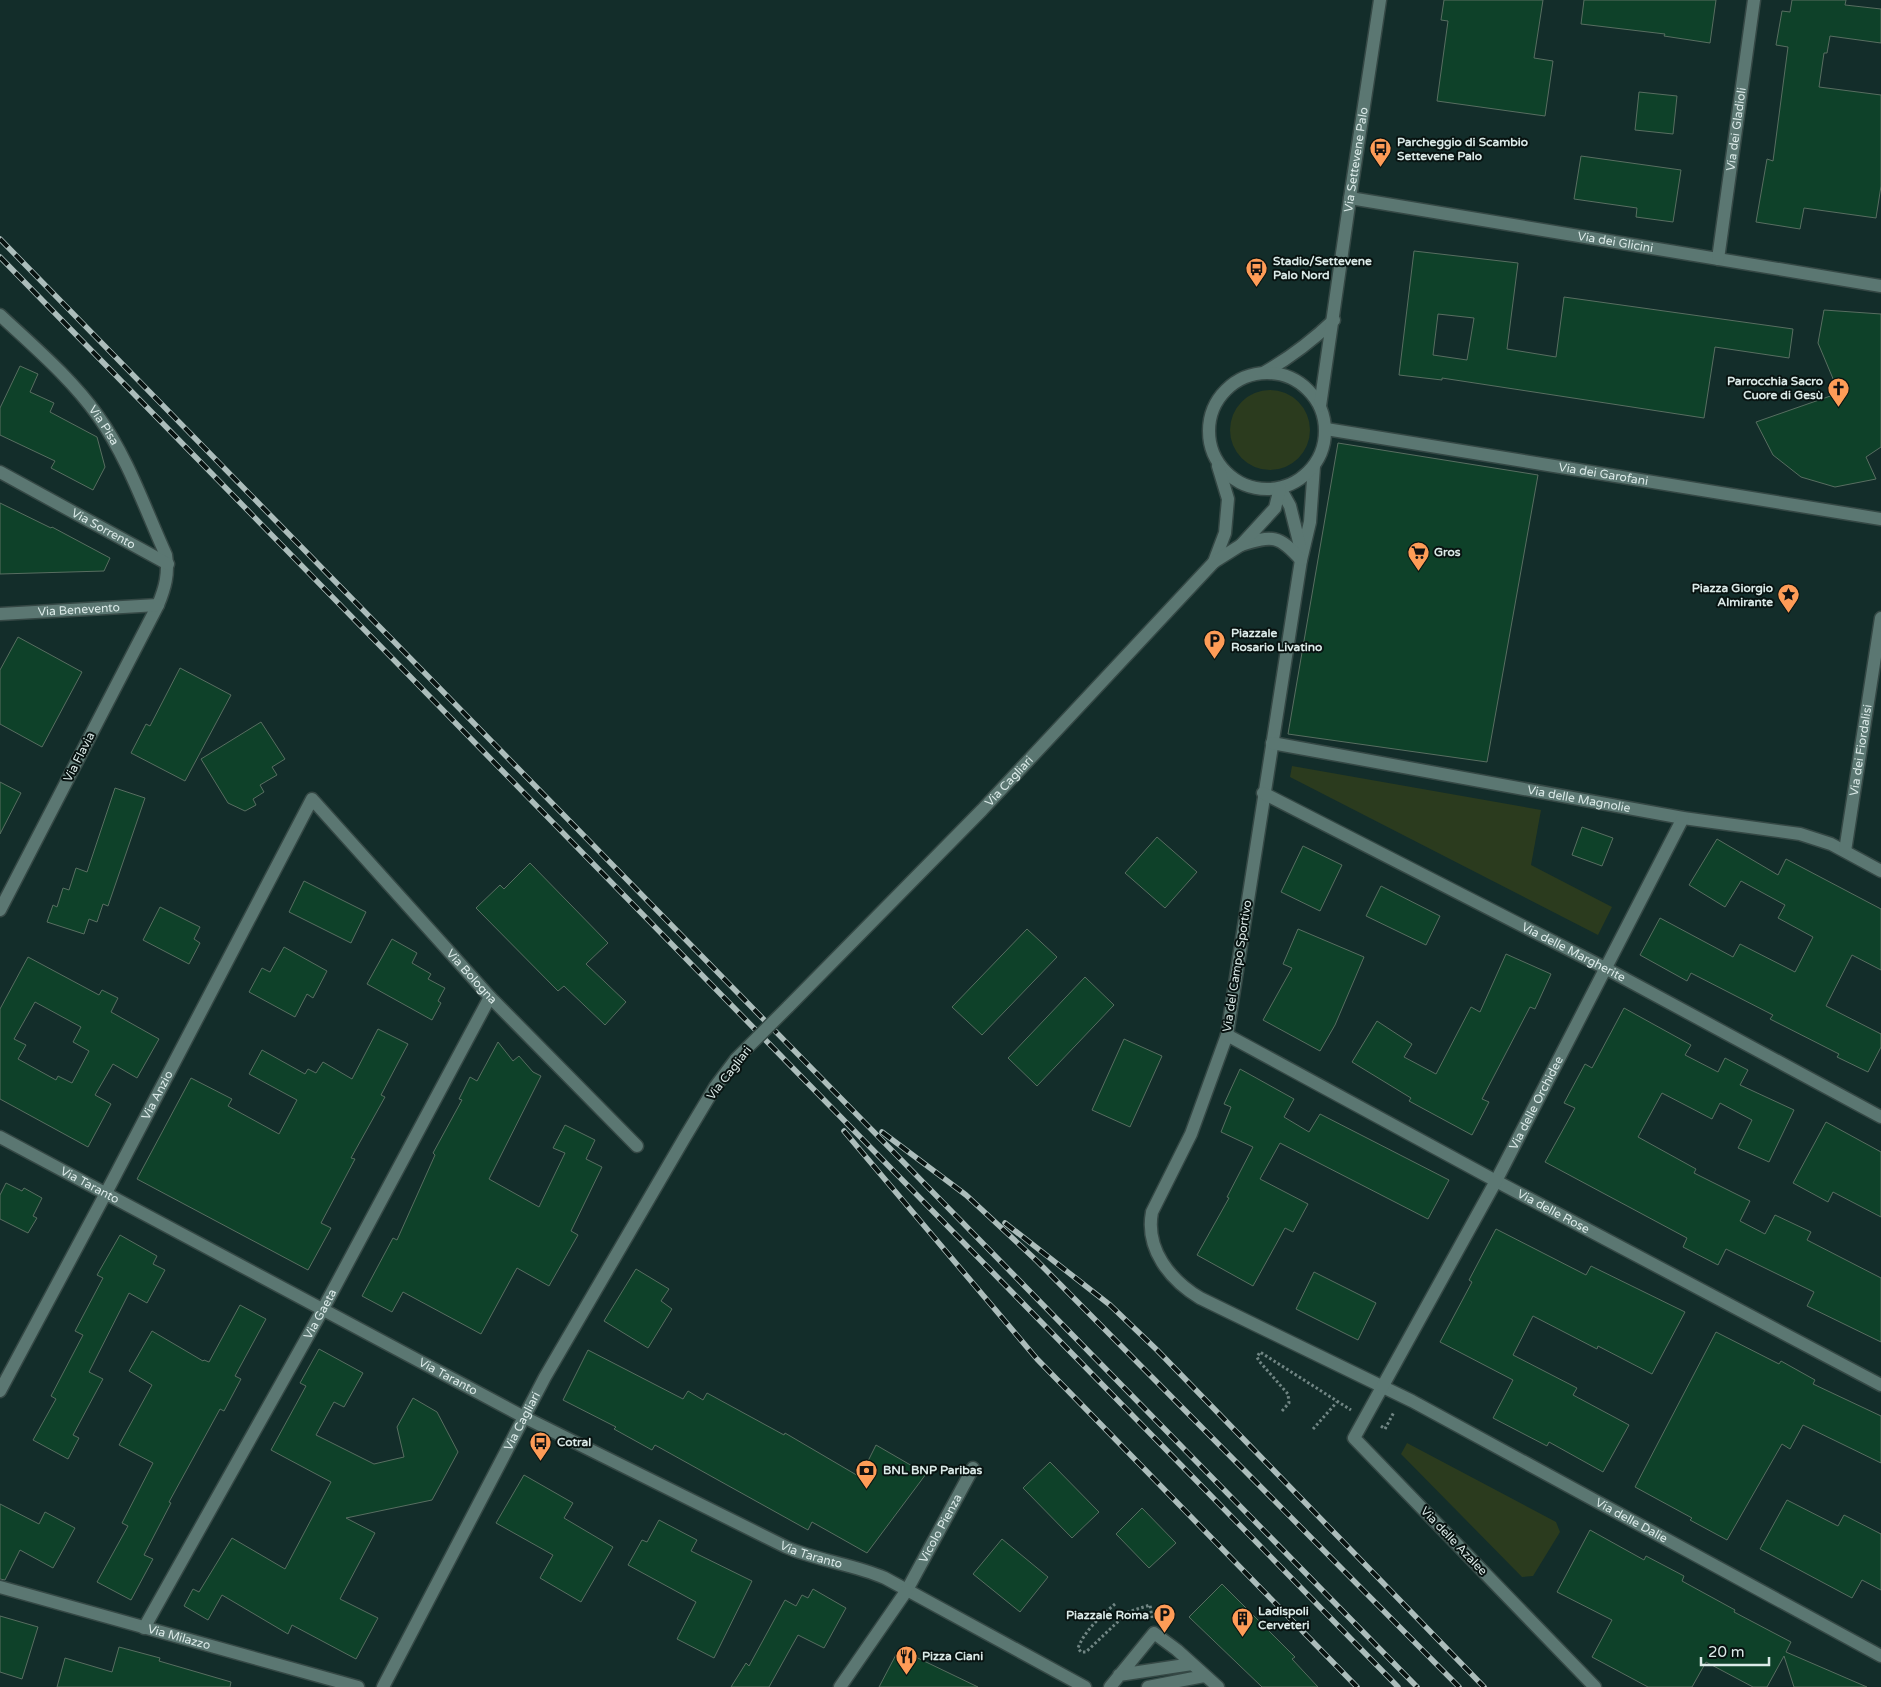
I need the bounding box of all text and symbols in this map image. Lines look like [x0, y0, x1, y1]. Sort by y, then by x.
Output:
street label: Via dei Gladioli [1723, 87, 1749, 172]
street label: Via Settevene Palo [1341, 106, 1371, 213]
place label: Parcheggio di Scambio Settevene Palo [1397, 135, 1528, 163]
bus stop icon: Parcheggio di Scambio Settevene Palo [1369, 137, 1393, 168]
street label: Via dei Glicini [1577, 229, 1654, 255]
place label: Stadio/Settevene Palo Nord [1273, 254, 1372, 282]
bus stop icon: Stadio/Settevene Palo Nord [1245, 256, 1269, 287]
place label: Parrocchia Sacro Cuore di Gesù [1727, 374, 1823, 402]
church icon: Parrocchia Sacro Cuore di Gesù [1827, 376, 1851, 407]
street label: Via Pisa [86, 403, 122, 448]
street label: Via dei Garofani [1558, 460, 1649, 488]
street label: Via Sorrento [69, 506, 138, 552]
supermarket icon: Gros [1406, 540, 1430, 571]
place label: Gros [1434, 545, 1461, 559]
place label: Piazza Giorgio Almirante [1692, 581, 1773, 609]
place icon: Piazza Giorgio Almirante [1777, 583, 1801, 614]
street label: Via Benevento [37, 600, 120, 619]
place label: Piazzale Rosario Livatino [1231, 626, 1322, 654]
parking icon: Piazzale Rosario Livatino [1203, 628, 1227, 659]
street label: Via dei Fiordalisi [1847, 703, 1875, 797]
street label: Via Flavia [61, 730, 97, 784]
street label: Via Cagliari [982, 753, 1036, 809]
street label: Via delle Magnolie [1526, 783, 1632, 815]
street label: Via del Campo Sportivo [1220, 899, 1254, 1033]
street label: Via delle Margherite [1519, 920, 1628, 985]
street label: Via Bologna [444, 946, 500, 1007]
street label: Via Cagliari [704, 1043, 754, 1103]
street label: Via delle Orchidee [1506, 1054, 1566, 1152]
street label: Via Anzio [139, 1068, 176, 1122]
street label: Via Taranto [58, 1164, 122, 1206]
street label: Via delle Rose [1515, 1187, 1592, 1236]
street label: Via Gaeta [301, 1287, 339, 1341]
street label: Via Taranto [416, 1355, 480, 1398]
street label: Via Cagliari [501, 1389, 543, 1453]
bus stop icon: Cotral [529, 1430, 553, 1461]
place label: Cotral [557, 1435, 591, 1449]
bank icon: BNL BNP Paribas [855, 1458, 879, 1489]
place label: BNL BNP Paribas [883, 1463, 983, 1477]
street label: Vicolo Pienza [916, 1492, 965, 1565]
street label: Via delle Dalie [1593, 1495, 1670, 1546]
street label: Via delle Azalee [1418, 1504, 1490, 1578]
street label: Via Taranto [778, 1538, 844, 1571]
parking icon: Piazzale Roma [1153, 1603, 1177, 1634]
place label: Ladispoli Cerveteri [1258, 1604, 1309, 1632]
building icon: Ladispoli Cerveteri [1230, 1606, 1254, 1637]
place label: Piazzale Roma [1066, 1608, 1149, 1622]
street label: Via Milazzo [146, 1622, 212, 1652]
scale bar [1701, 1634, 1768, 1666]
text: 20 m [1708, 1643, 1745, 1661]
restaurant icon: Pizza Ciani [894, 1644, 918, 1675]
place label: Pizza Ciani [922, 1649, 983, 1663]

